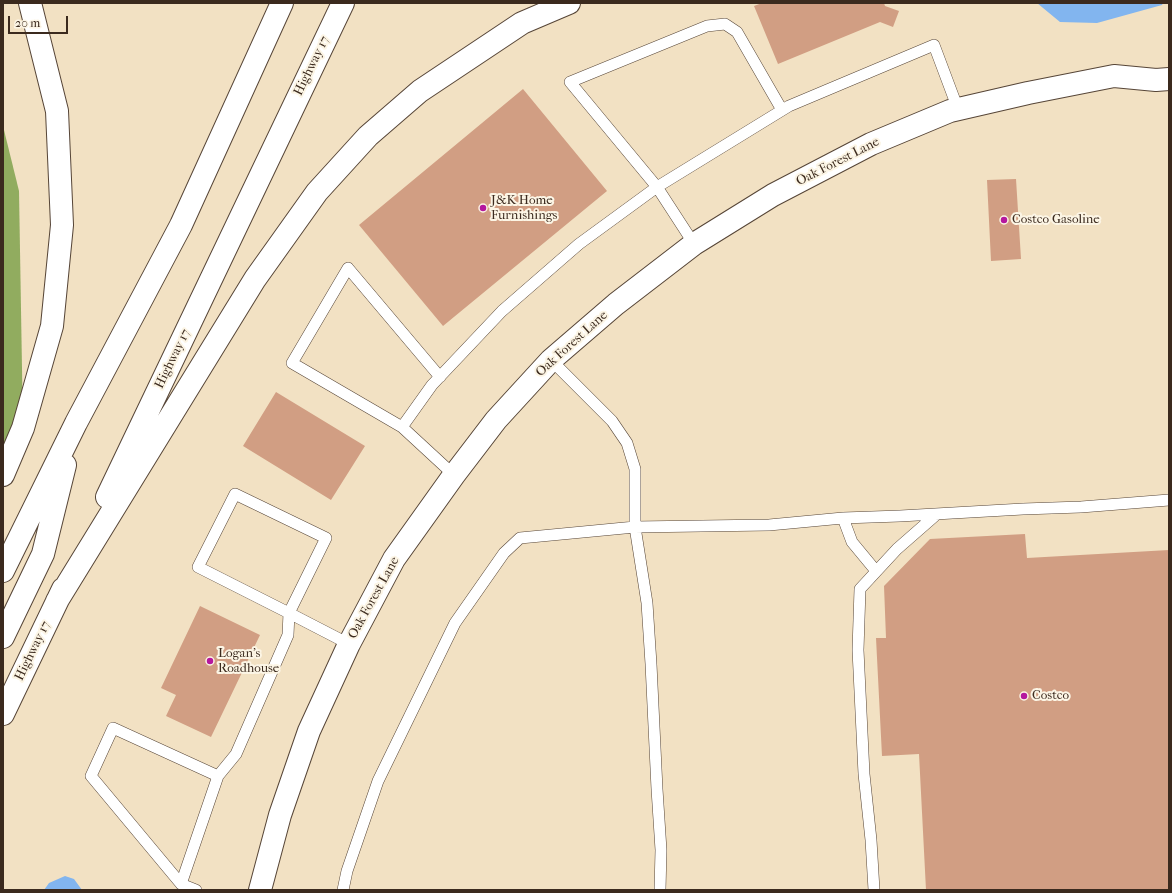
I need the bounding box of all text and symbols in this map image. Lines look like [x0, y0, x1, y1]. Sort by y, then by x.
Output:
scale bar [10, 8, 70, 34]
text: 20 m [15, 16, 40, 30]
street label: Highway 17 [291, 34, 333, 98]
street label: Oak Forest Lane [794, 134, 882, 190]
place label: J&K Home Furnishings [491, 193, 557, 224]
marker: J&K Home Furnishings [478, 203, 488, 213]
place label: Costco Gasoline [1012, 212, 1100, 228]
marker: Costco Gasoline [999, 215, 1009, 225]
street label: Oak Forest Lane [533, 308, 611, 380]
street label: Highway 17 [152, 327, 194, 391]
street label: Oak Forest Lane [345, 554, 403, 642]
street label: Highway 17 [12, 619, 54, 683]
place label: Logan's Roadhouse [218, 646, 279, 677]
marker: Logan's Roadhouse [205, 656, 215, 666]
place label: Costco [1032, 688, 1069, 704]
marker: Costco [1019, 691, 1029, 701]

